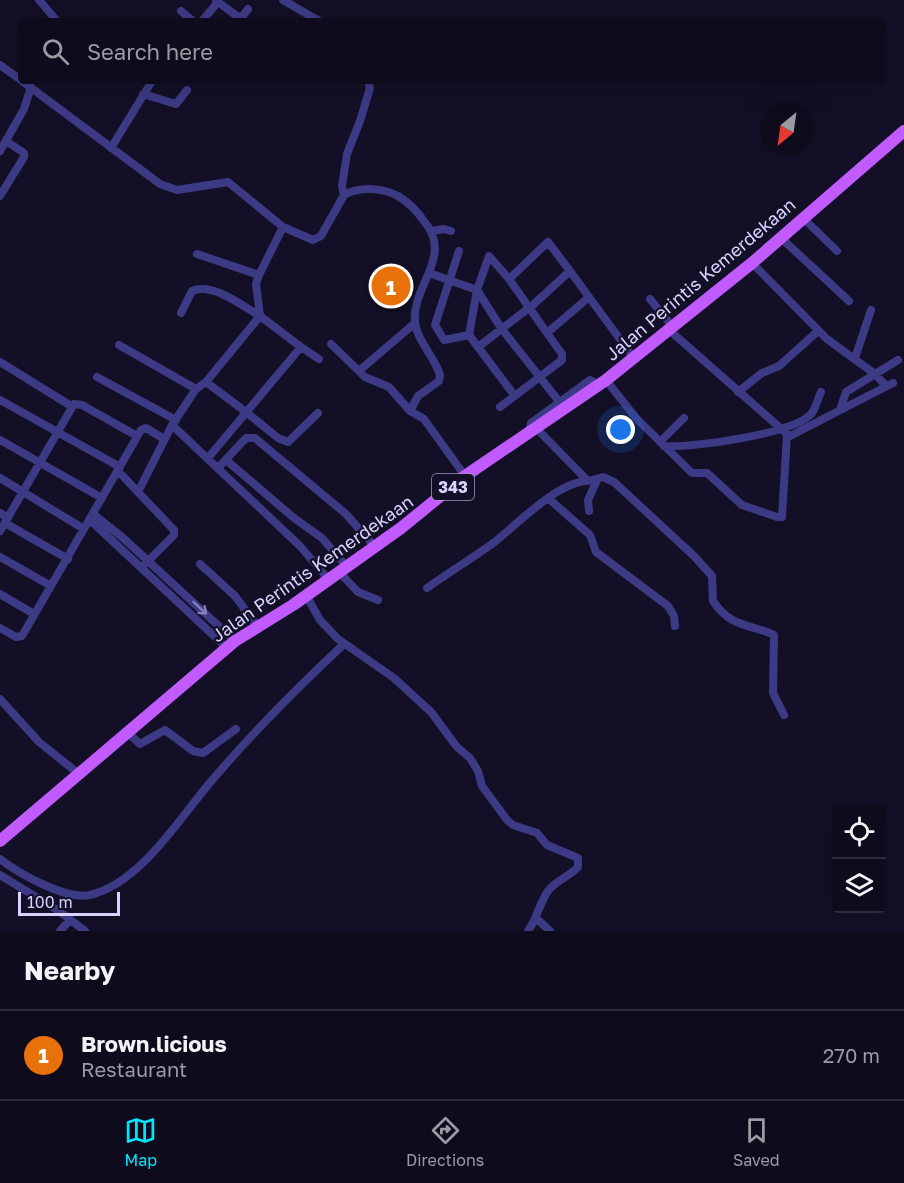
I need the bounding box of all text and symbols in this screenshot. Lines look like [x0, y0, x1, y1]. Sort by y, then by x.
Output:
search box [18, 18, 886, 84]
icon: search [39, 35, 72, 68]
text: Search here [87, 38, 213, 65]
north arrow [760, 102, 814, 156]
street label: Jalan Perintis Kemerdekaan [601, 193, 799, 365]
pin: 1 [372, 264, 410, 308]
your location [606, 415, 635, 444]
road number: 343 [432, 474, 474, 500]
street label: Jalan Perintis Kemerdekaan [207, 490, 417, 646]
one-way arrow [193, 601, 208, 615]
map controls [832, 805, 886, 913]
button: locate [832, 805, 886, 859]
button: layers [832, 859, 886, 913]
scale bar [18, 889, 120, 916]
text: 100 m [27, 892, 73, 912]
text: Nearby [24, 955, 115, 986]
text: Brown.licious [81, 1030, 227, 1057]
text: 1 [38, 1043, 49, 1067]
text: 270 m [823, 1043, 880, 1067]
text: Restaurant [81, 1057, 187, 1081]
tab: Map [124, 1114, 157, 1170]
tab: Directions [406, 1114, 484, 1170]
tab: Saved [733, 1114, 780, 1170]

